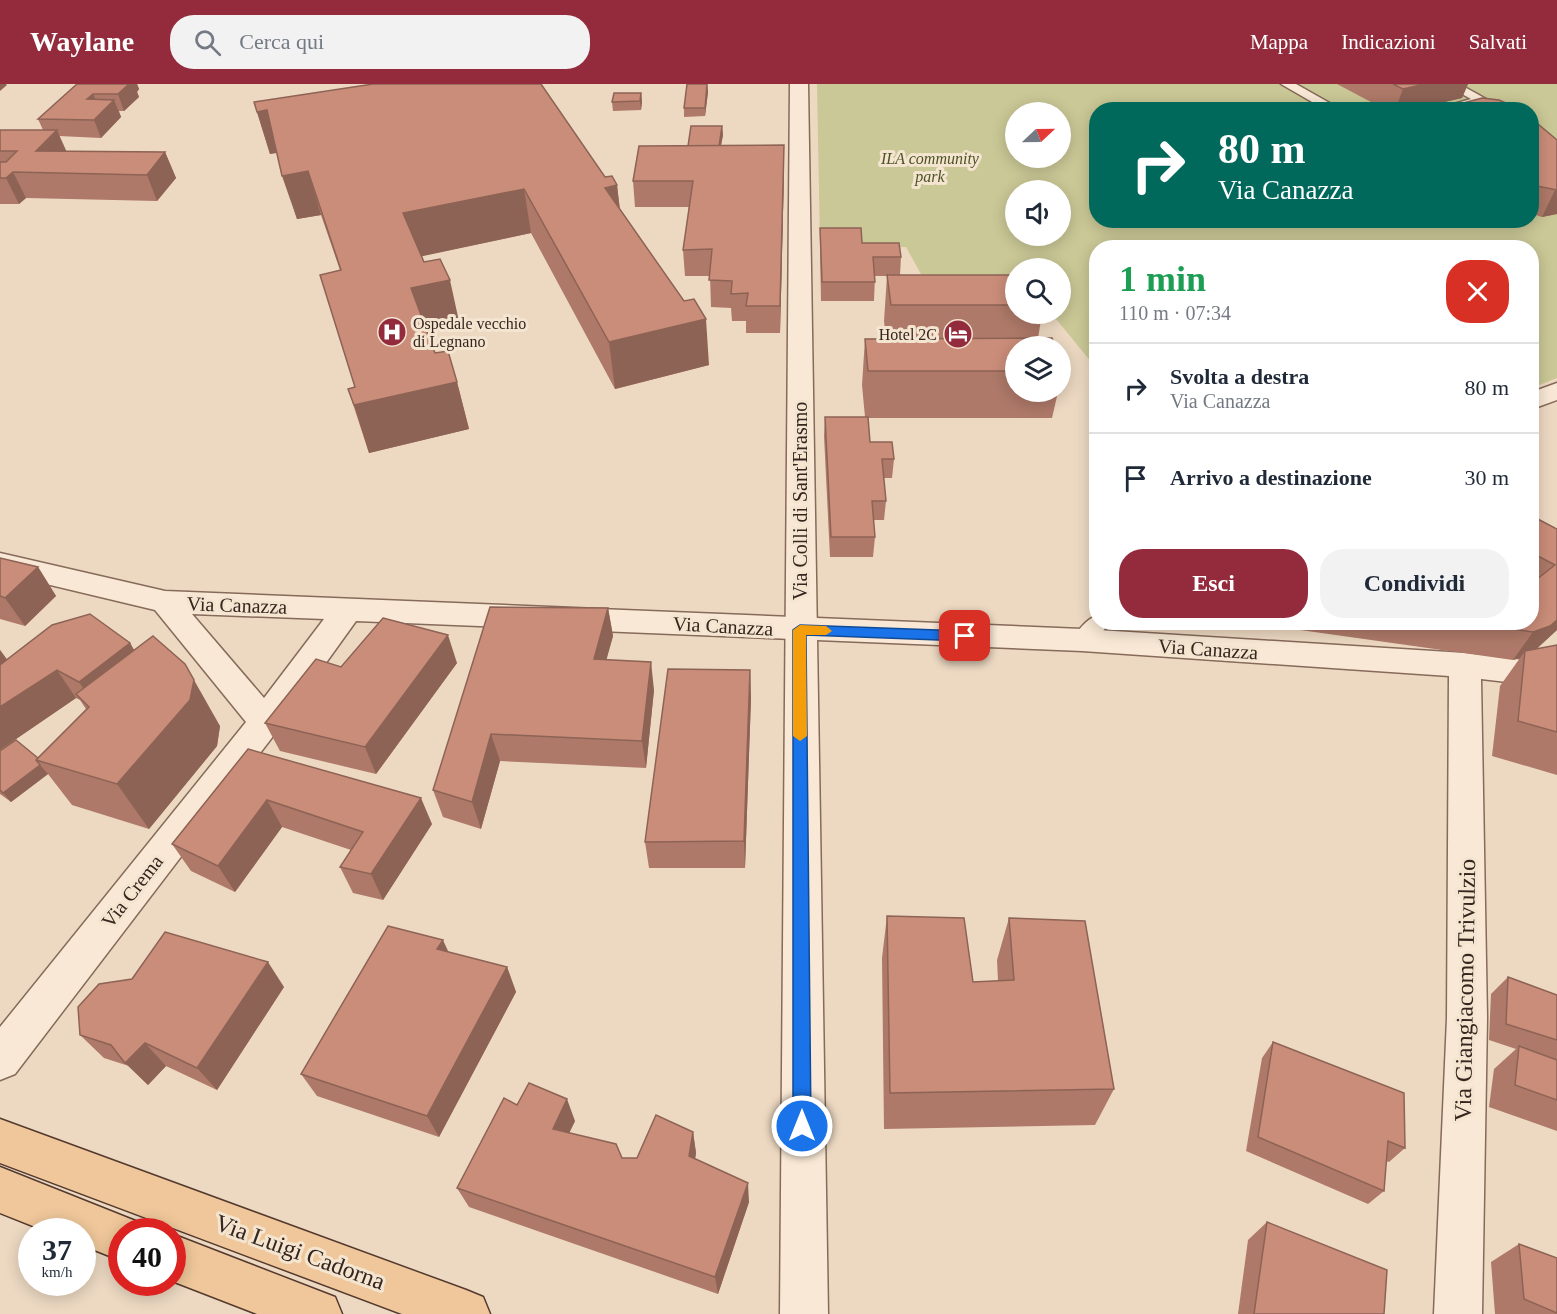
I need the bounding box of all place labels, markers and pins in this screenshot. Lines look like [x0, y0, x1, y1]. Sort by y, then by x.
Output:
place label: Ospedale vecchio di Legnano [413, 315, 526, 351]
hospital icon: Ospedale vecchio di Legnano [376, 316, 408, 348]
hotel icon: Hotel 2C [942, 318, 974, 350]
place label: Hotel 2C [879, 326, 937, 343]
pin [939, 610, 990, 661]

